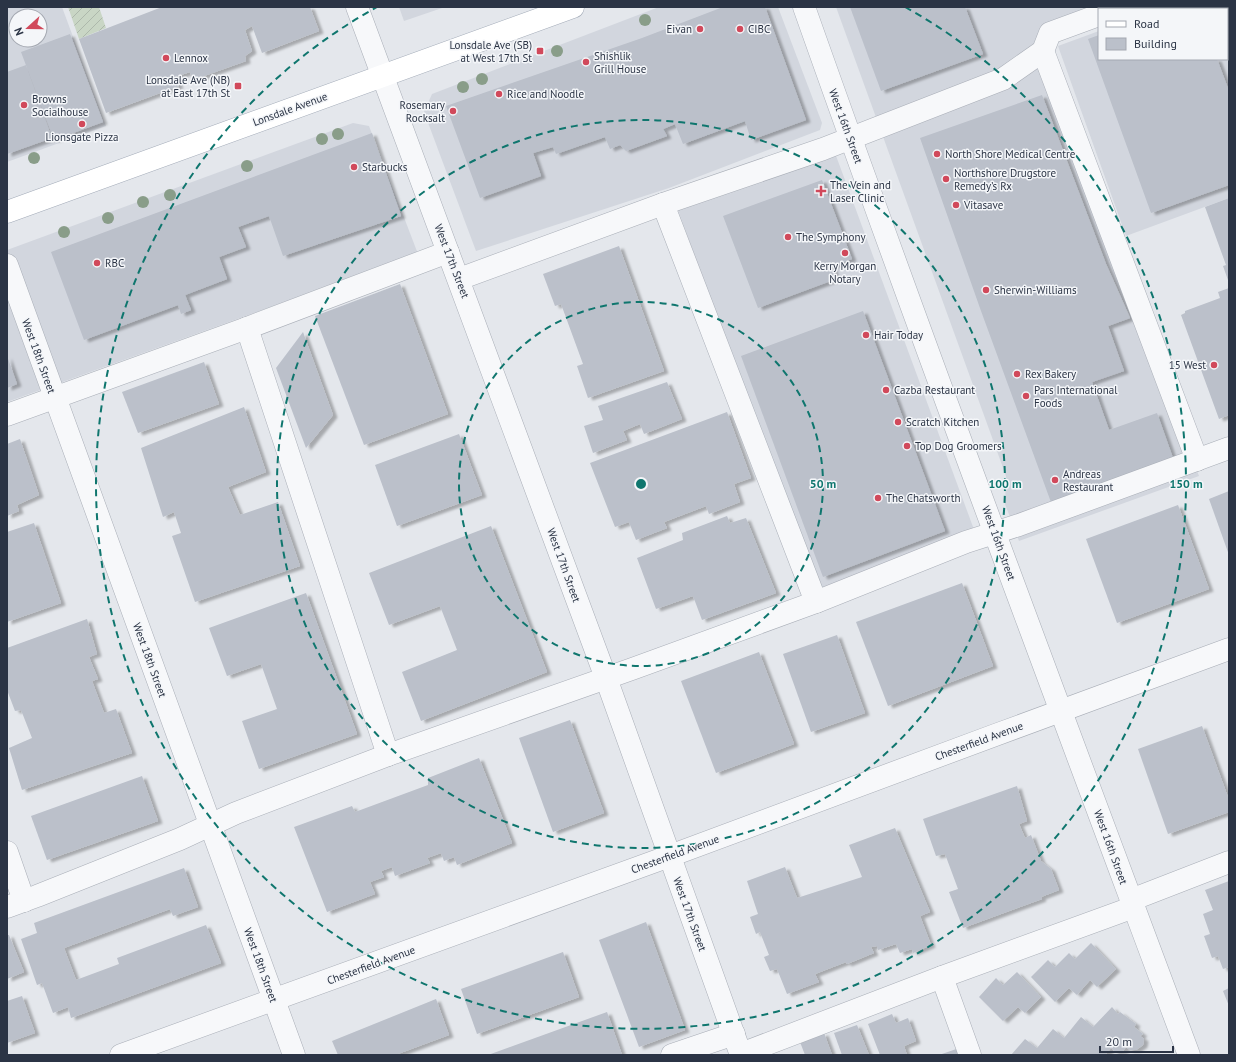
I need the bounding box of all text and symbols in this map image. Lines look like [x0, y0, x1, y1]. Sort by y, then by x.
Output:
north arrow [8, 8, 48, 48]
legend [1098, 8, 1228, 60]
text: Road [1134, 16, 1159, 31]
place label: Eivan [666, 22, 692, 36]
place label: CIBC [748, 22, 770, 36]
marker: Eivan [695, 24, 705, 34]
marker: CIBC [735, 24, 745, 34]
text: N [11, 26, 26, 37]
text: Building [1134, 36, 1177, 51]
place label: Lonsdale Ave (SB) at West 17th St [449, 38, 532, 65]
marker: Lonsdale Ave (SB) at West 17th St [535, 46, 545, 56]
place label: Shishlik Grill House [594, 49, 647, 76]
place label: Lennox [174, 51, 208, 65]
marker: Lennox [161, 53, 171, 63]
marker: Shishlik Grill House [581, 57, 591, 67]
place label: Lonsdale Ave (NB) at East 17th St [146, 73, 230, 100]
marker: Lonsdale Ave (NB) at East 17th St [233, 81, 243, 91]
place label: Rice and Noodle [507, 87, 584, 101]
street label: West 16th Street [826, 87, 866, 165]
street label: Lonsdale Avenue [251, 89, 330, 129]
marker: Rice and Noodle [494, 89, 504, 99]
place label: Browns Socialhouse [32, 92, 89, 119]
place label: Rosemary Rocksalt [400, 98, 446, 125]
marker: Browns Socialhouse [19, 100, 29, 110]
marker: Rosemary Rocksalt [448, 106, 458, 116]
marker: Lionsgate Pizza [77, 119, 87, 129]
place label: Lionsgate Pizza [45, 130, 119, 144]
place label: North Shore Medical Centre [945, 147, 1076, 161]
marker: North Shore Medical Centre [932, 149, 942, 159]
place label: Starbucks [362, 160, 408, 174]
marker: Starbucks [349, 162, 359, 172]
place label: Northshore Drugstore Remedy’s Rx [954, 166, 1057, 193]
marker: Northshore Drugstore Remedy’s Rx [941, 174, 951, 184]
place label: The Vein and Laser Clinic [830, 178, 891, 205]
marker: The Vein and Laser Clinic [815, 185, 827, 197]
place label: Vitasave [963, 198, 1004, 212]
marker: Vitasave [951, 200, 961, 210]
street label: West 17th Street [431, 222, 473, 300]
place label: The Symphony [796, 230, 866, 244]
marker: The Symphony [783, 232, 793, 242]
marker: Kerry Morgan Notary [840, 248, 850, 258]
place label: RBC [105, 256, 124, 270]
marker: RBC [92, 258, 102, 268]
place label: Kerry Morgan Notary [814, 259, 876, 286]
place label: Sherwin-Williams [994, 283, 1077, 297]
marker: Sherwin-Williams [981, 285, 991, 295]
street label: West 18th Street [19, 317, 59, 395]
place label: Hair Today [874, 328, 924, 342]
marker: Hair Today [861, 330, 871, 340]
place label: 15 West [1169, 358, 1206, 372]
marker: 15 West [1209, 360, 1219, 370]
place label: Rex Bakery [1025, 367, 1077, 381]
marker: Rex Bakery [1012, 369, 1022, 379]
place label: Cazba Restaurant [894, 383, 975, 397]
place label: Pars International Foods [1034, 383, 1118, 410]
marker: Cazba Restaurant [881, 385, 891, 395]
marker: Pars International Foods [1021, 391, 1031, 401]
place label: Scratch Kitchen [906, 415, 979, 429]
marker: Scratch Kitchen [893, 417, 903, 427]
place label: Top Dog Groomers [915, 439, 1002, 453]
marker: Top Dog Groomers [902, 441, 912, 451]
place label: Andreas Restaurant [1063, 467, 1114, 494]
marker: Andreas Restaurant [1050, 475, 1060, 485]
text: 50 m [810, 476, 836, 491]
text: 100 m [988, 476, 1022, 491]
text: 150 m [1169, 476, 1203, 491]
centre of rings [634, 477, 648, 491]
place label: The Chatsworth [886, 491, 960, 505]
marker: The Chatsworth [873, 493, 883, 503]
street label: West 16th Street [979, 504, 1019, 582]
street label: West 17th Street [544, 526, 584, 604]
street label: West 18th Street [130, 621, 170, 699]
street label: Chesterfield Avenue [933, 718, 1025, 763]
street label: West 16th Street [1091, 808, 1131, 886]
street label: Chesterfield Avenue [629, 831, 721, 876]
street label: West 17th Street [670, 875, 710, 953]
street label: West 18th Street [241, 926, 281, 1004]
street label: Chesterfield Avenue [325, 942, 417, 987]
scale bar [1100, 1028, 1173, 1054]
text: 20 m [1106, 1034, 1132, 1049]

